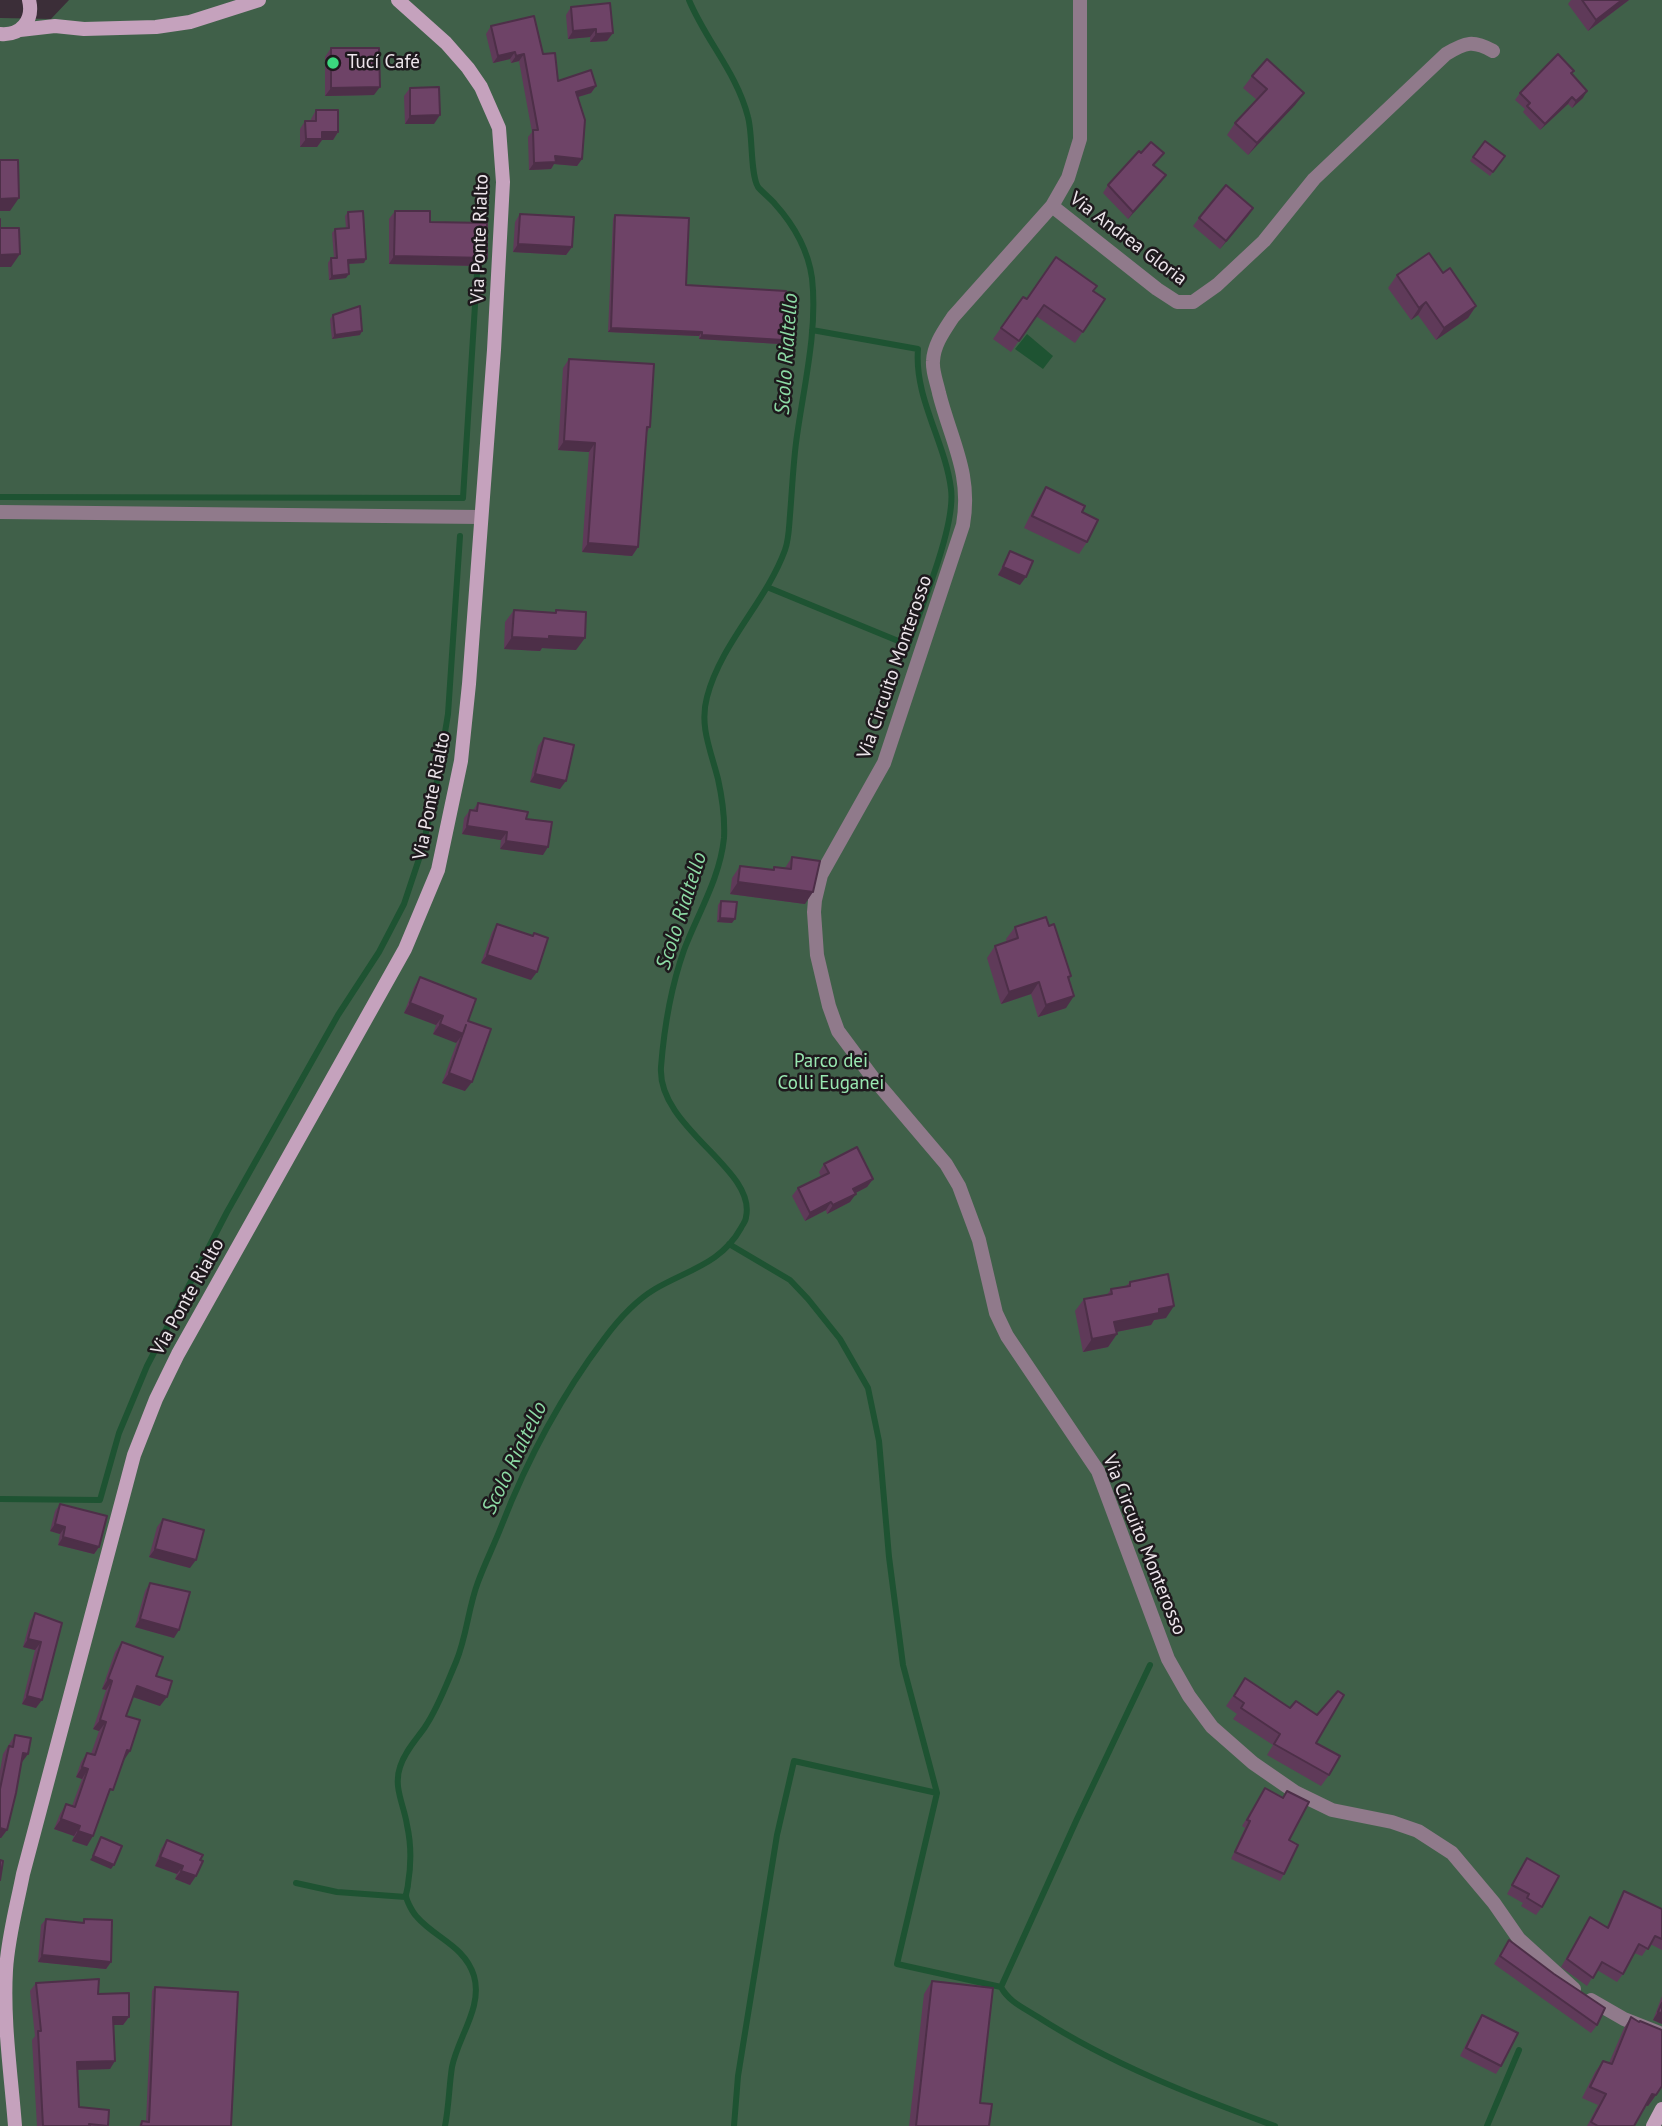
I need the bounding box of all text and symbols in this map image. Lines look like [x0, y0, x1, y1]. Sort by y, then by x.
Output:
place label: Tucí Café [347, 52, 420, 74]
marker: Tucí Café [325, 55, 341, 71]
street label: Via Ponte Rialto [466, 174, 494, 304]
street label: Via Andrea Gloria [1065, 187, 1191, 291]
water label: Scolo Rialtello [770, 292, 804, 416]
street label: Via Circuito Monterosso [853, 572, 937, 762]
street label: Via Ponte Rialto [408, 730, 456, 862]
water label: Scolo Rialtello [651, 849, 713, 973]
park label: Parco dei Colli Euganei [778, 1051, 884, 1095]
street label: Via Ponte Rialto [147, 1235, 229, 1359]
water label: Scolo Rialtello [477, 1398, 553, 1518]
street label: Via Circuito Monterosso [1097, 1451, 1191, 1639]

